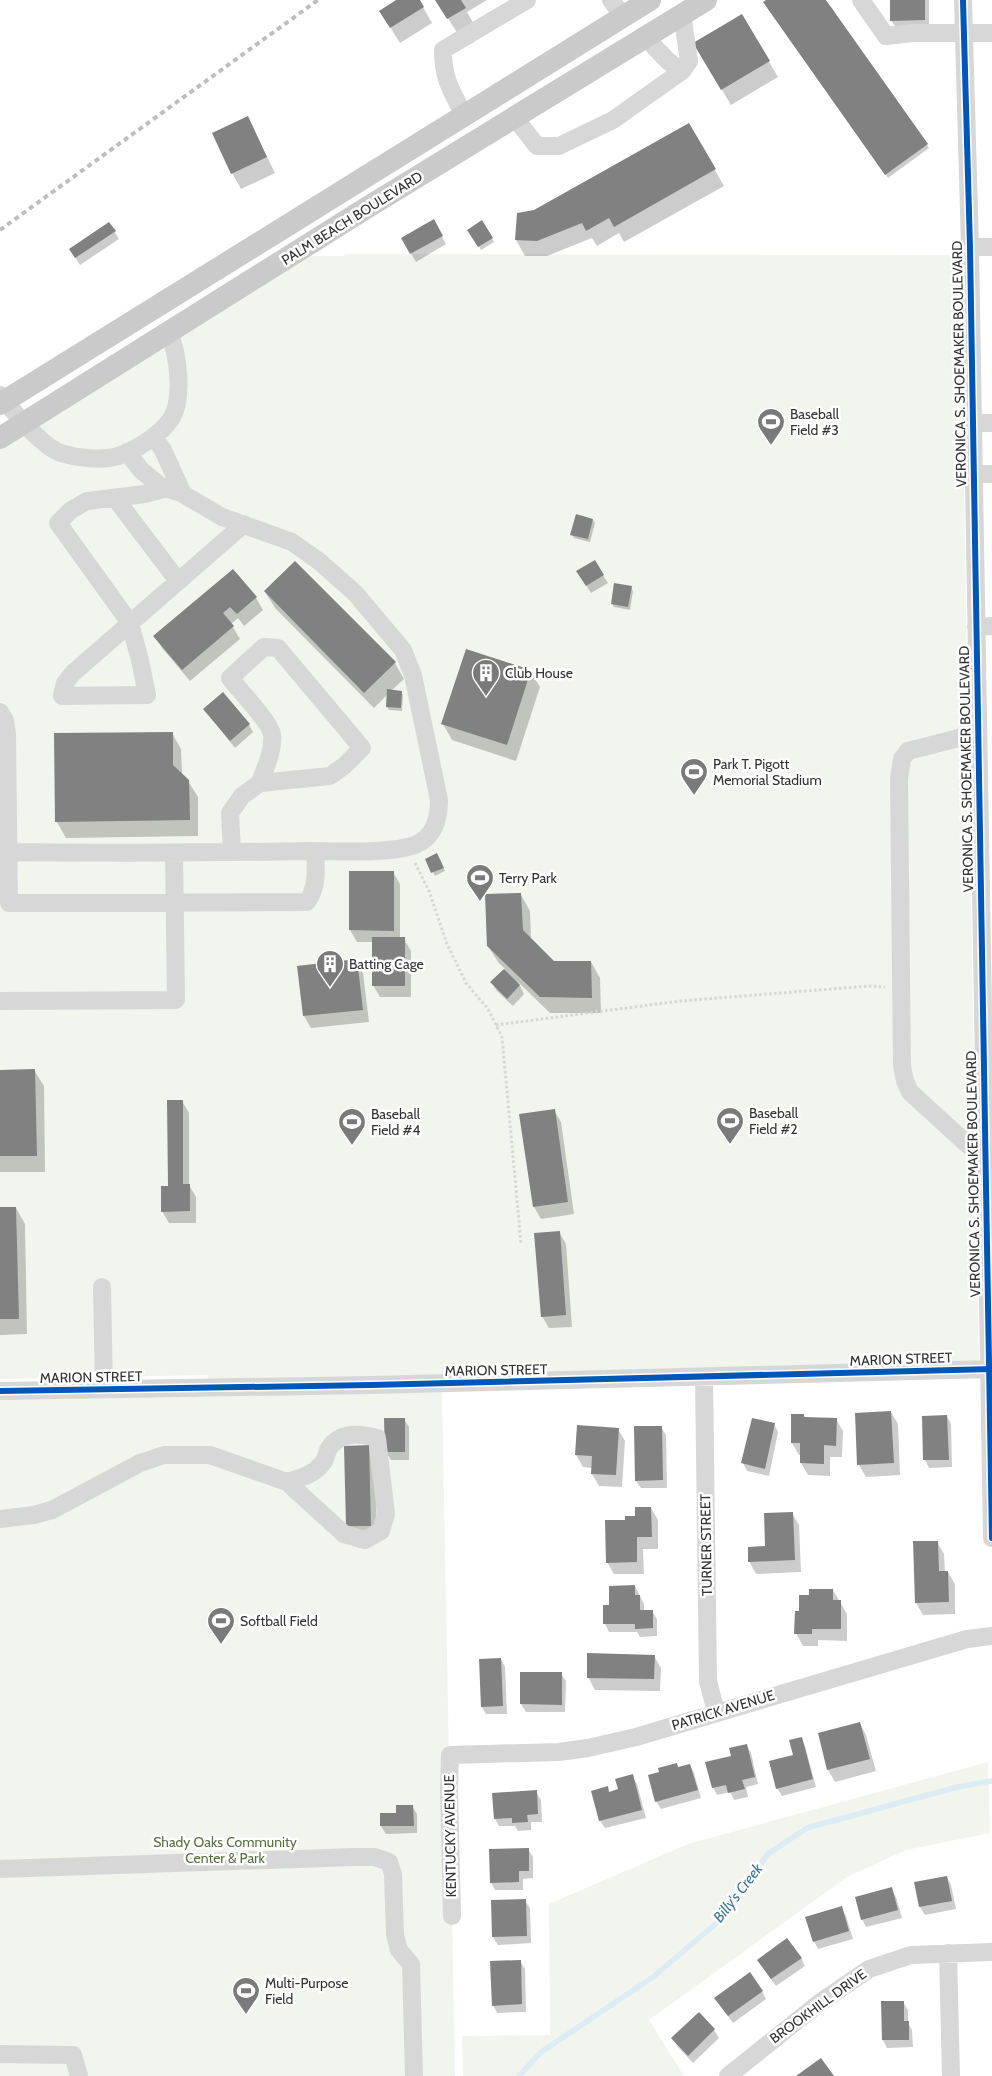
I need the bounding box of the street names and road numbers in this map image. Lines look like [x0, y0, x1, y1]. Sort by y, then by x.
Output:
street label: PALM BEACH BOULEVARD [278, 167, 426, 269]
street label: VERONICA S. SHOEMAKER BOULEVARD [948, 241, 970, 487]
street label: VERONICA S. SHOEMAKER BOULEVARD [955, 646, 977, 892]
street label: VERONICA S. SHOEMAKER BOULEVARD [962, 1051, 984, 1297]
street label: MARION STREET [849, 1348, 953, 1370]
street label: MARION STREET [444, 1360, 548, 1380]
street label: MARION STREET [39, 1367, 143, 1387]
street label: TURNER STREET [696, 1493, 716, 1596]
street label: PATRICK AVENUE [669, 1686, 777, 1734]
street label: KENTUCKY AVENUE [440, 1774, 460, 1898]
street label: BROOKHILL DRIVE [766, 1965, 870, 2047]

